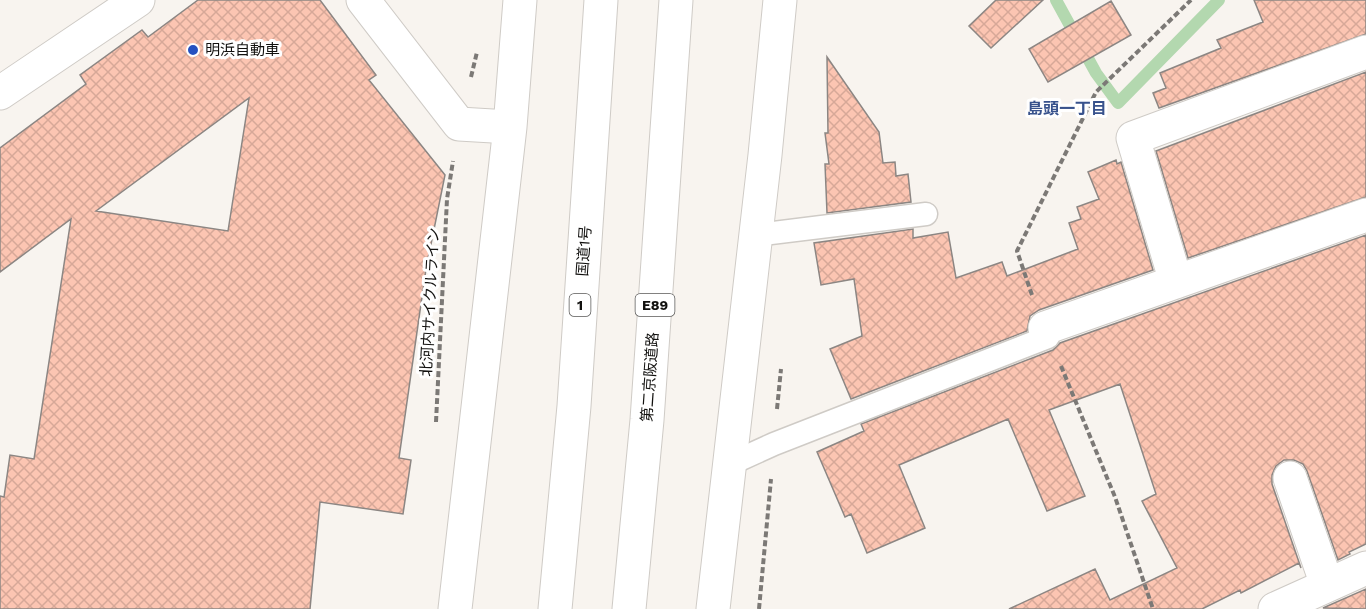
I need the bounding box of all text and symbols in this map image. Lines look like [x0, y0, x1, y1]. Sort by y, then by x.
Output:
place label: 明浜自動車 [205, 41, 280, 59]
marker: 明浜自動車 [186, 43, 200, 57]
district label: 島頭一丁目 [1027, 99, 1107, 118]
street label: 国道1号 [573, 225, 595, 277]
street label: 北河内サイクルライン [417, 227, 443, 377]
road number: 1 [570, 294, 590, 316]
road number: E89 [636, 294, 674, 316]
street label: 第二京阪道路 [638, 331, 662, 423]

